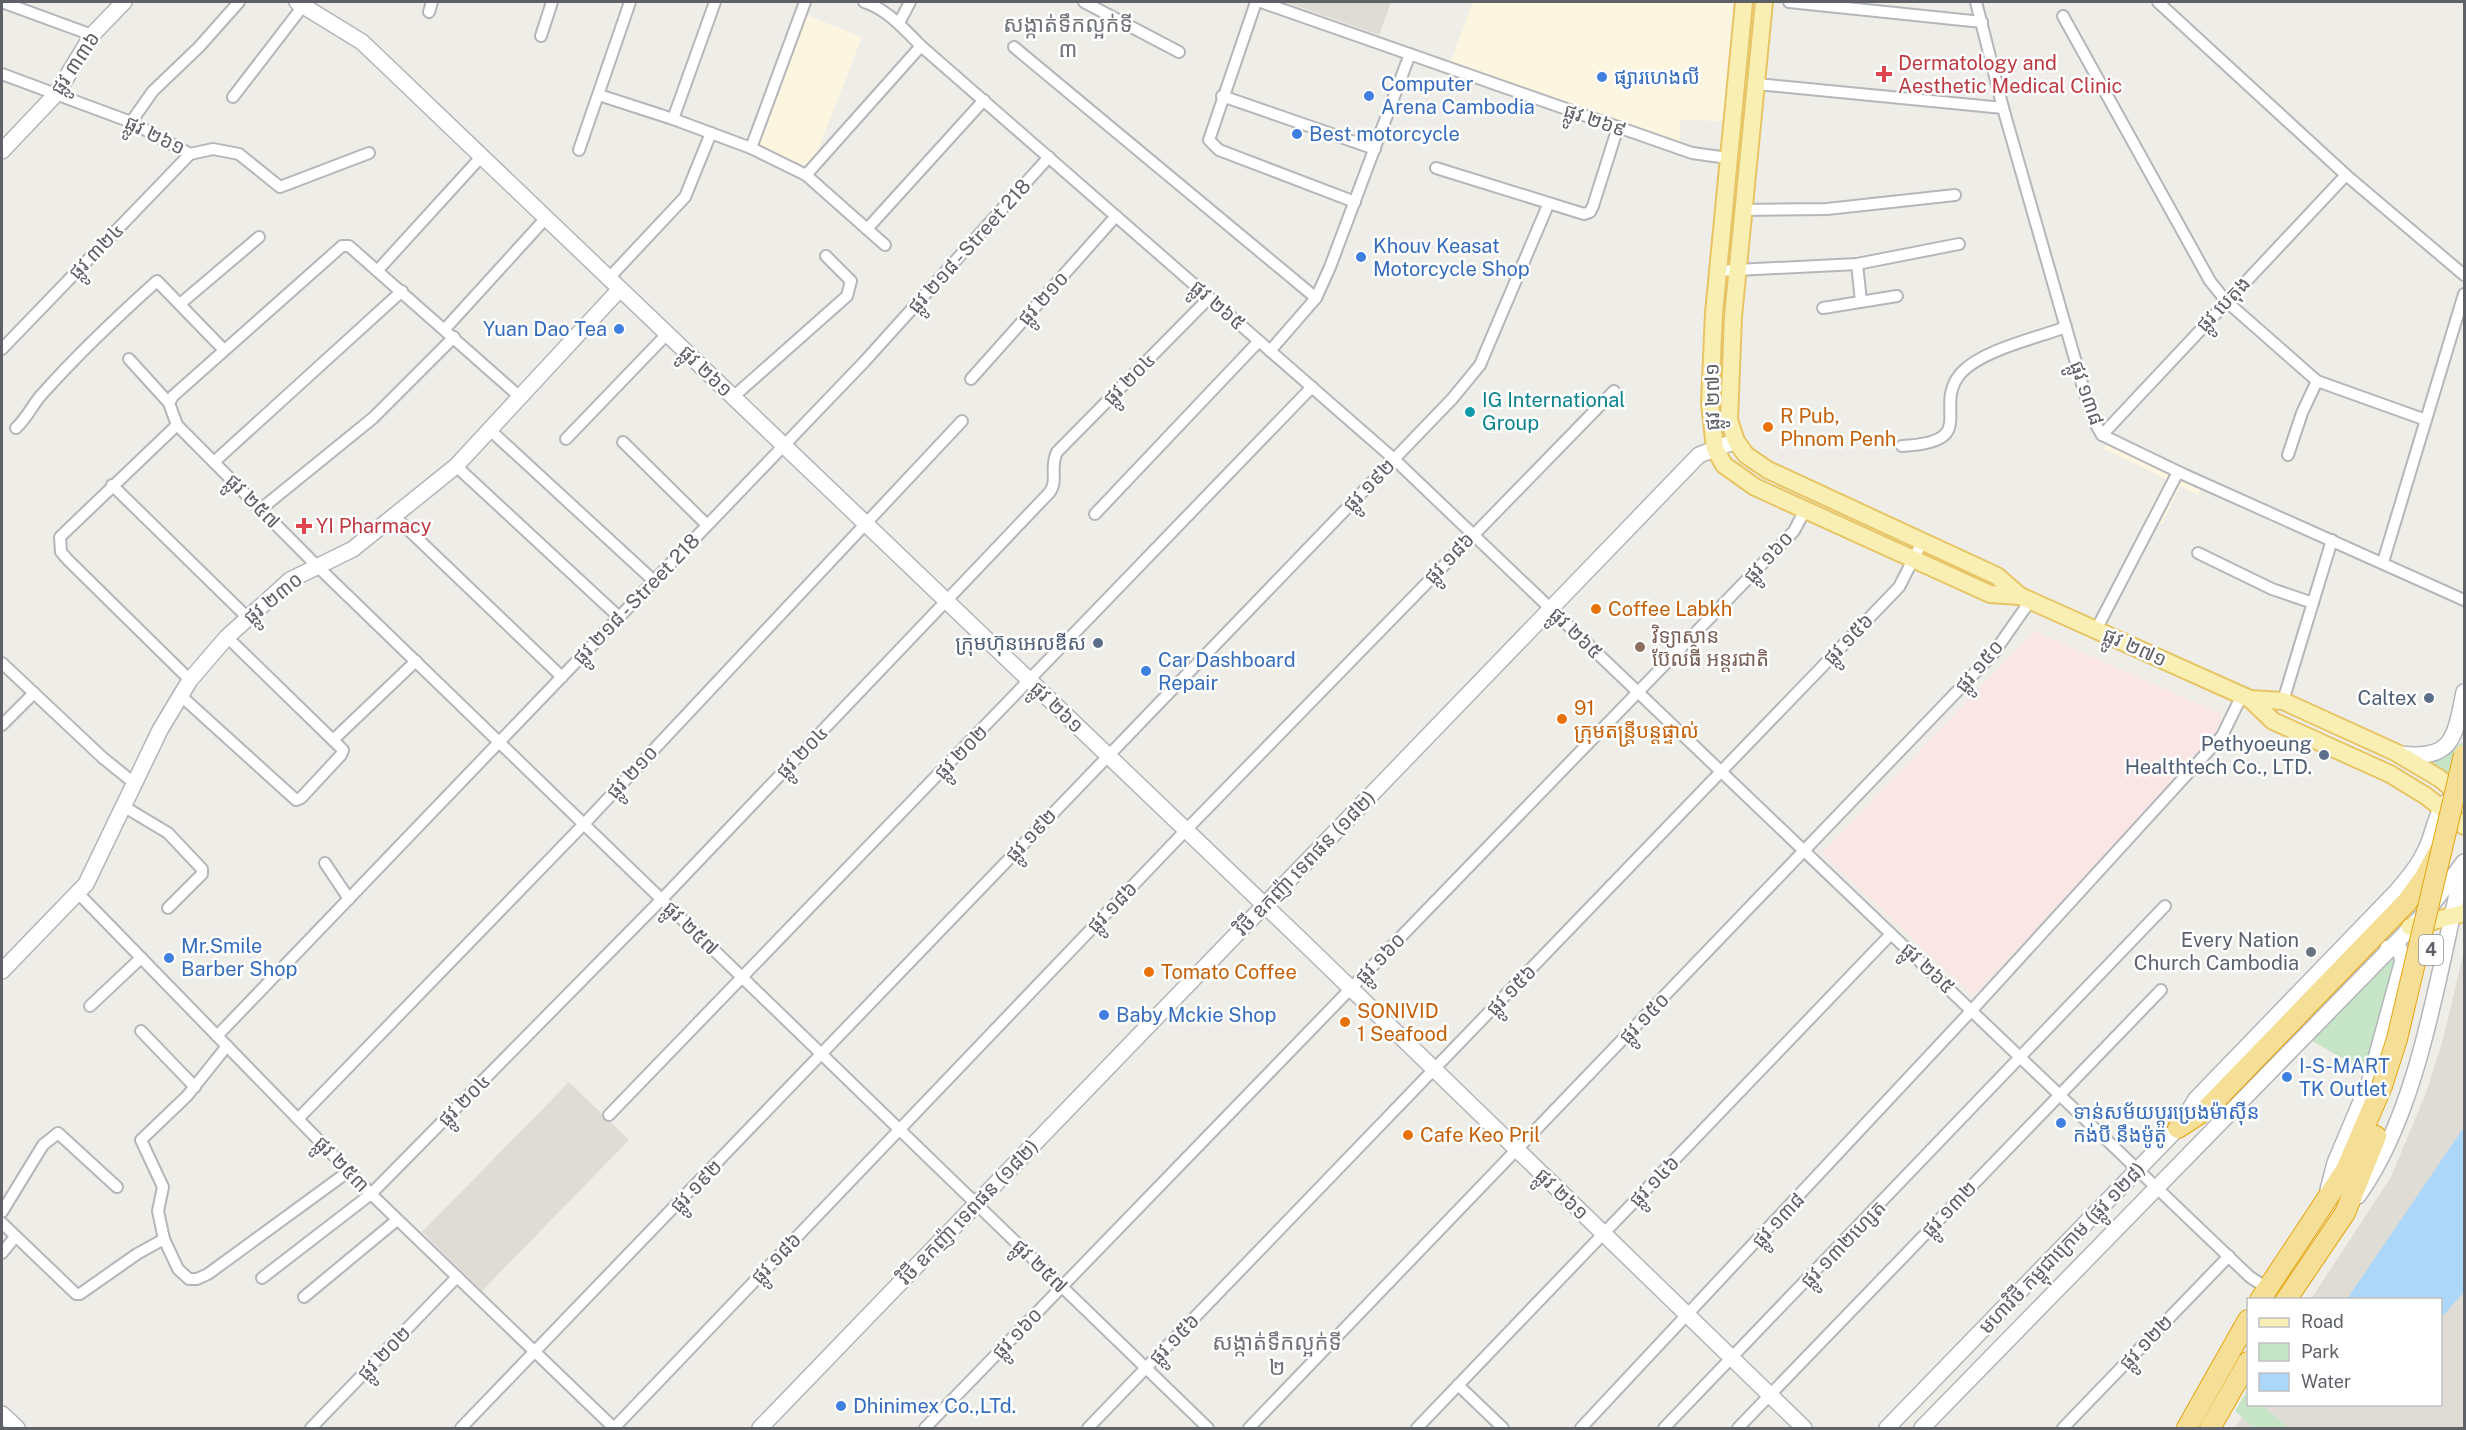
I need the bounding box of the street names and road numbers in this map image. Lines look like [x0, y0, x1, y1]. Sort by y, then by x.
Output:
street label: ផ្លូវ ៣៣៦ [45, 27, 111, 103]
street label: ផ្លូវ ២៦៩ [1558, 98, 1629, 148]
street label: ផ្លូវ ២៦១ [118, 110, 189, 166]
street label: ផ្លូវ ២១៨ - Street 218 [902, 174, 1041, 323]
street label: ផ្លូវ ៣២៤ [63, 218, 134, 289]
street label: ផ្លូវ ២១០ [1012, 266, 1079, 335]
street label: ផ្លូវ បេតុង [2191, 271, 2260, 342]
street label: ផ្លូវ ២៦៥ [1181, 275, 1250, 340]
street label: ផ្លូវ ២៦១ [670, 340, 738, 407]
street label: ផ្លូវ ២០៤ [1098, 348, 1165, 415]
street label: ផ្លូវ ១៣៨ [2058, 358, 2109, 431]
street label: ផ្លូវ ២៧១ [1699, 363, 1732, 431]
street label: ផ្លូវ ១៩២ [1338, 453, 1405, 521]
street label: ផ្លូវ ២៥៧ [216, 469, 285, 538]
street label: ផ្លូវ ១៦០ [1738, 526, 1803, 593]
street label: ផ្លូវ ១៨៦ [1419, 527, 1484, 594]
street label: ផ្លូវ ២១៨ - Street 218 [567, 529, 710, 674]
street label: ផ្លូវ ២៣០ [239, 567, 312, 634]
street label: ផ្លូវ ២៦៥ [1540, 602, 1608, 669]
street label: ផ្លូវ ១៥៦ [1818, 608, 1883, 675]
street label: ផ្លូវ ២៧១ [2096, 622, 2171, 678]
street label: ផ្លូវ ១៥០ [1950, 635, 2014, 702]
street label: ផ្លូវ ២៦១ [1021, 676, 1089, 743]
street label: ផ្លូវ ២០៤ [771, 720, 838, 788]
street label: ផ្លូវ ២០២ [929, 720, 998, 789]
street label: ផ្លូវ ២១០ [601, 740, 668, 809]
street label: វិថី ឧកញ៉ា ទេពផន (១៨២) [1229, 785, 1381, 941]
street label: ផ្លូវ ១៩២ [1000, 803, 1067, 872]
street label: ផ្លូវ ១៨៦ [1082, 876, 1147, 943]
street label: ផ្លូវ ២៥៧ [654, 896, 724, 965]
street label: ផ្លូវ ១៦០ [1350, 927, 1415, 994]
road number: 4 [2419, 935, 2443, 965]
street label: ផ្លូវ ២៦៥ [1891, 937, 1960, 1004]
street label: ផ្លូវ ១៥៦ [1481, 959, 1546, 1026]
street label: ផ្លូវ ១៥០ [1614, 987, 1679, 1054]
street label: ផ្លូវ ២០៤ [433, 1069, 500, 1136]
street label: ផ្លូវ ២៥៣ [304, 1131, 375, 1202]
street label: វិថី ឧកញ៉ា ទេពផន (១៨២) [892, 1134, 1044, 1290]
street label: ផ្លូវ ១៤៦ [1624, 1150, 1689, 1217]
street label: ផ្លូវ ១៩២ [665, 1154, 732, 1222]
street label: មហាវិថី កម្ពុជាក្រោម (ផ្លូវ ១២៨) [1973, 1157, 2155, 1344]
street label: ផ្លូវ ២៦១ [1526, 1163, 1594, 1230]
street label: ផ្លូវ ១៣២ [1916, 1176, 1987, 1247]
street label: ផ្លូវ ១៣៨ [1746, 1187, 1815, 1257]
street label: ផ្លូវ ១៣២ហ្សេត [1795, 1195, 1896, 1297]
street label: ផ្លូវ ១៨៦ [746, 1227, 811, 1294]
street label: ផ្លូវ ២៥៧ [1003, 1234, 1073, 1303]
street label: ផ្លូវ ១៦០ [987, 1302, 1052, 1369]
street label: ផ្លូវ ១៥៦ [1144, 1308, 1209, 1375]
street label: ផ្លូវ ១២២ [2114, 1310, 2183, 1379]
street label: ផ្លូវ ២០២ [352, 1321, 421, 1390]

